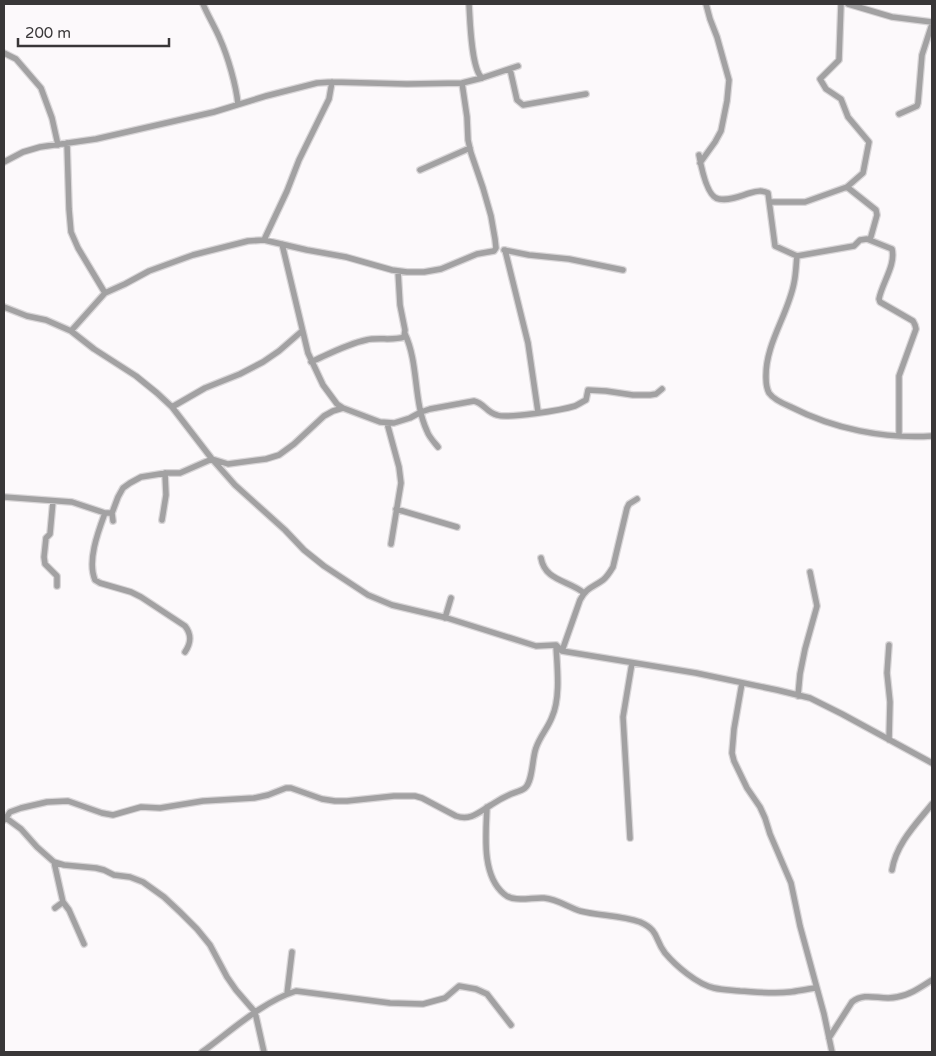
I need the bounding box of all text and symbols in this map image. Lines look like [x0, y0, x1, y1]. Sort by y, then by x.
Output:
scale bar [18, 15, 169, 47]
text: 200 m [25, 24, 71, 42]

